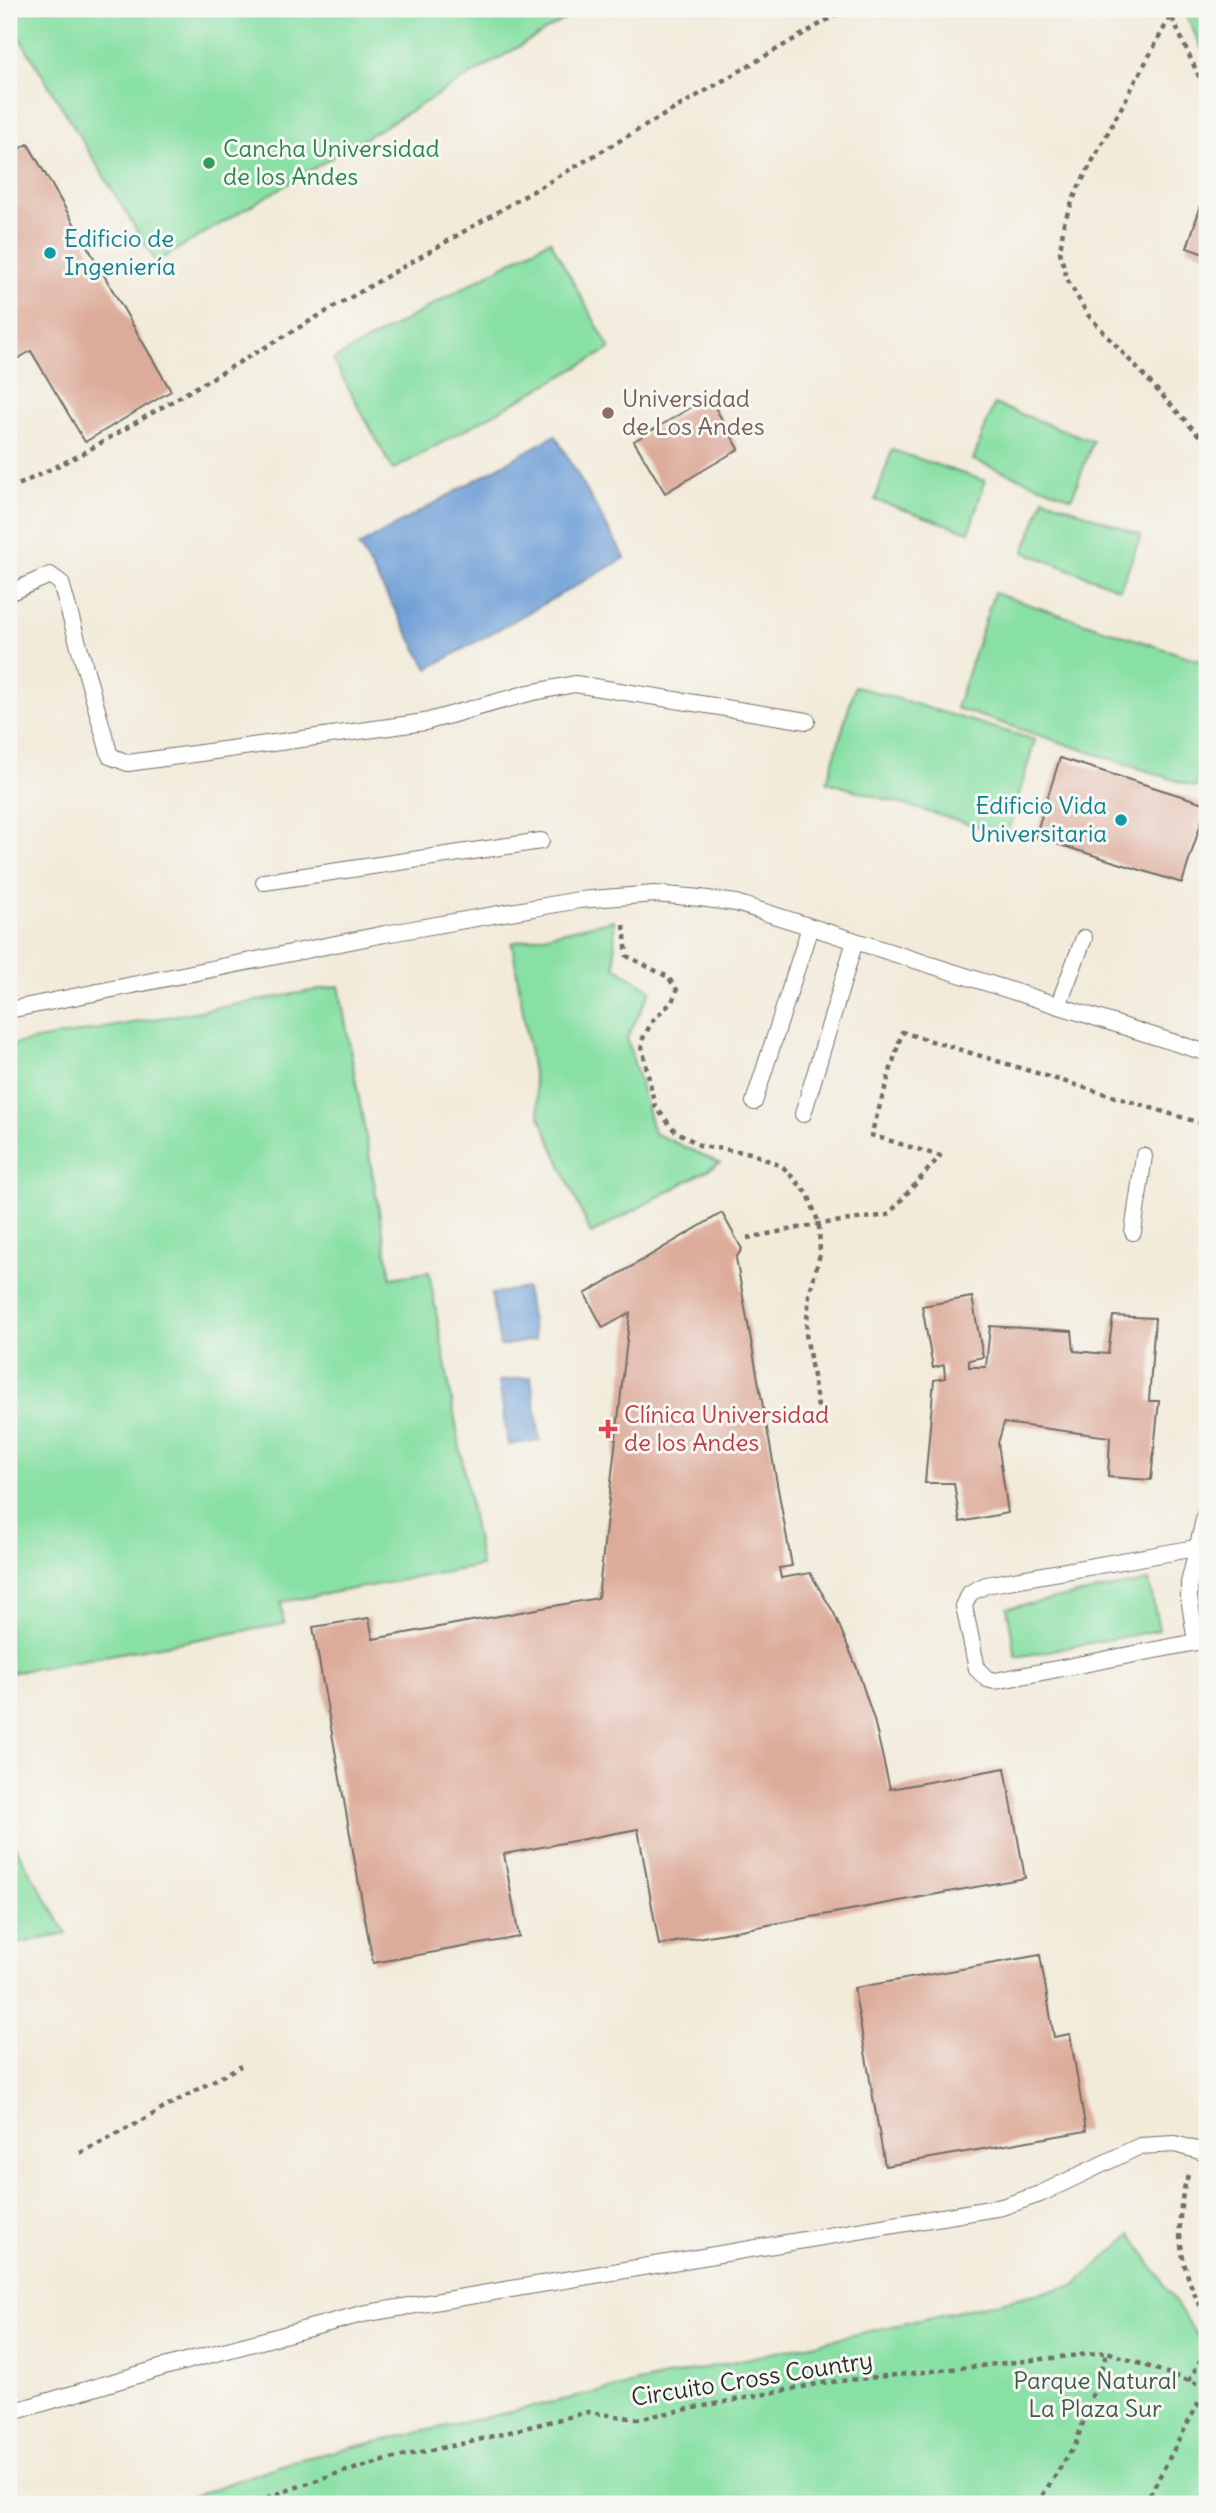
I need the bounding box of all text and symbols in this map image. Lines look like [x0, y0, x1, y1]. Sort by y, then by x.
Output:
place label: Cancha Universidad de los Andes [223, 133, 440, 191]
marker: Cancha Universidad de los Andes [201, 155, 217, 171]
place label: Edificio de Ingeniería [64, 223, 176, 281]
marker: Edificio de Ingeniería [42, 245, 58, 261]
place label: Universidad de Los Andes [622, 383, 765, 441]
marker: Universidad de Los Andes [600, 405, 616, 421]
place label: Edificio Vida Universitaria [970, 790, 1107, 848]
marker: Edificio Vida Universitaria [1113, 812, 1129, 828]
place label: Clínica Universidad de los Andes [624, 1399, 829, 1457]
marker: Clínica Universidad de los Andes [598, 1419, 618, 1439]
street label: Circuito Cross Country [629, 2344, 875, 2412]
park label: Parque Natural La Plaza Sur [1013, 2365, 1177, 2423]

